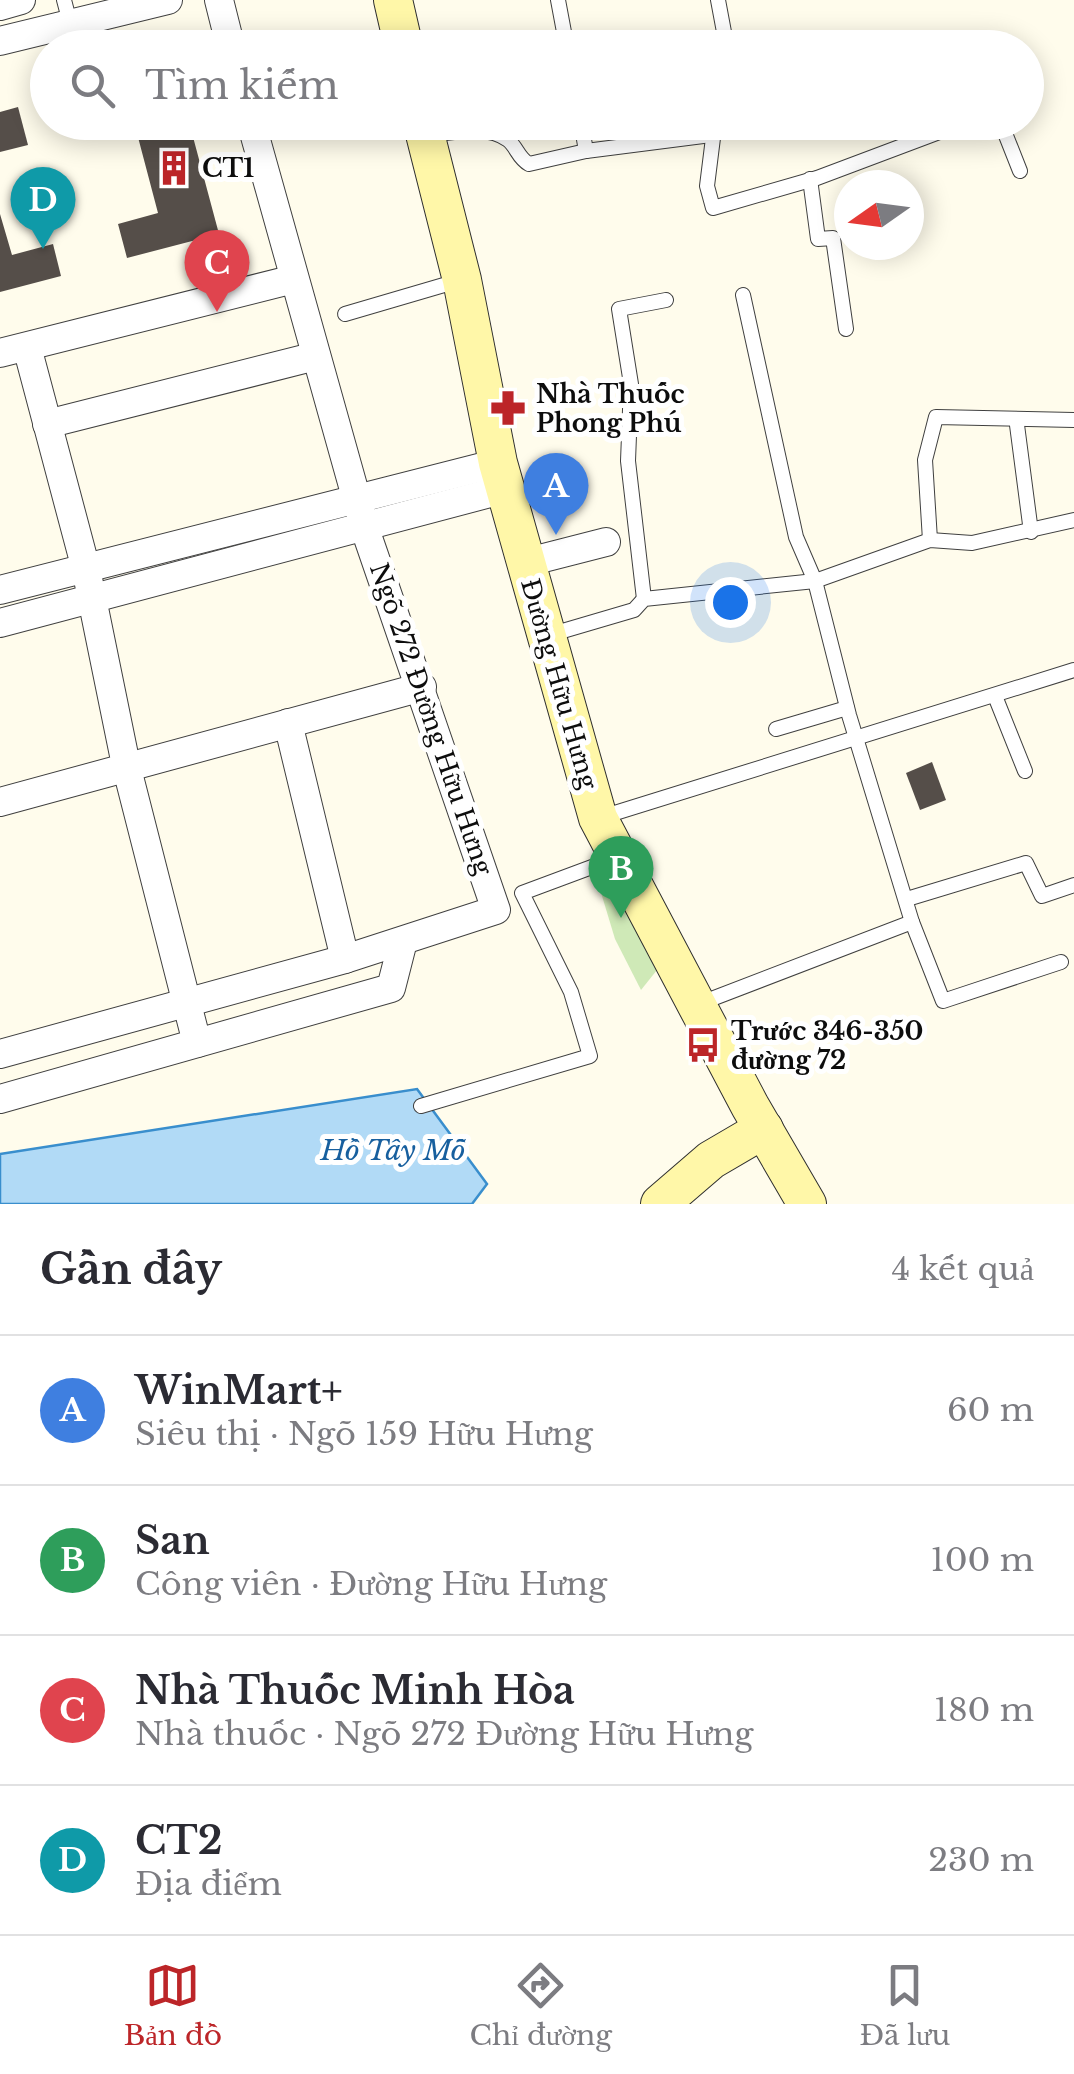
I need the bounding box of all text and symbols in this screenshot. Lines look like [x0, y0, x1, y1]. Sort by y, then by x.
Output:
search box [30, 30, 1044, 140]
icon: search [65, 58, 120, 113]
text: Tìm kiếm [145, 62, 339, 109]
building icon: CT1 [155, 149, 193, 187]
place label: CT1 [202, 153, 254, 184]
pin: D [10, 166, 76, 249]
north arrow [834, 170, 924, 260]
pin: C [184, 230, 250, 312]
place label: Nhà Thuốc Phong Phú [536, 379, 684, 439]
pharmacy icon: Nhà Thuốc Phong Phú [489, 389, 527, 427]
pin: A [524, 452, 588, 535]
street label: Ngõ 272 Đường Hữu Hưng [363, 559, 499, 880]
street label: Đường Hữu Hưng [514, 575, 604, 794]
your location [705, 577, 756, 628]
pin: B [588, 836, 654, 918]
place label: Trước 346-350 đường 72 [731, 1016, 923, 1076]
bus stop icon: Trước 346-350 đường 72 [684, 1026, 722, 1064]
water label: Hồ Tây Mỗ [320, 1133, 466, 1168]
text: Gần đây [40, 1243, 222, 1295]
text: 4 kết quả [891, 1249, 1034, 1289]
text: WinMart+ [135, 1367, 343, 1414]
text: A [60, 1390, 85, 1430]
text: 60 m [947, 1390, 1034, 1430]
text: Siêu thị · Ngõ 159 Hữu Hưng [135, 1414, 593, 1454]
text: San [135, 1517, 210, 1564]
text: B [60, 1540, 85, 1580]
text: 100 m [931, 1540, 1034, 1580]
text: Công viên · Đường Hữu Hưng [135, 1564, 607, 1604]
text: Nhà Thuốc Minh Hòa [135, 1667, 575, 1714]
text: C [59, 1690, 86, 1730]
text: 180 m [934, 1690, 1034, 1730]
text: Nhà thuốc · Ngõ 272 Đường Hữu Hưng [135, 1714, 754, 1754]
text: CT2 [135, 1817, 222, 1864]
text: D [58, 1840, 87, 1880]
text: 230 m [928, 1840, 1034, 1880]
text: Địa điểm [135, 1864, 282, 1904]
tab: Bản đồ [124, 1958, 222, 2053]
tab: Chỉ đường [470, 1958, 612, 2053]
tab: Đã lưu [859, 1958, 950, 2053]

